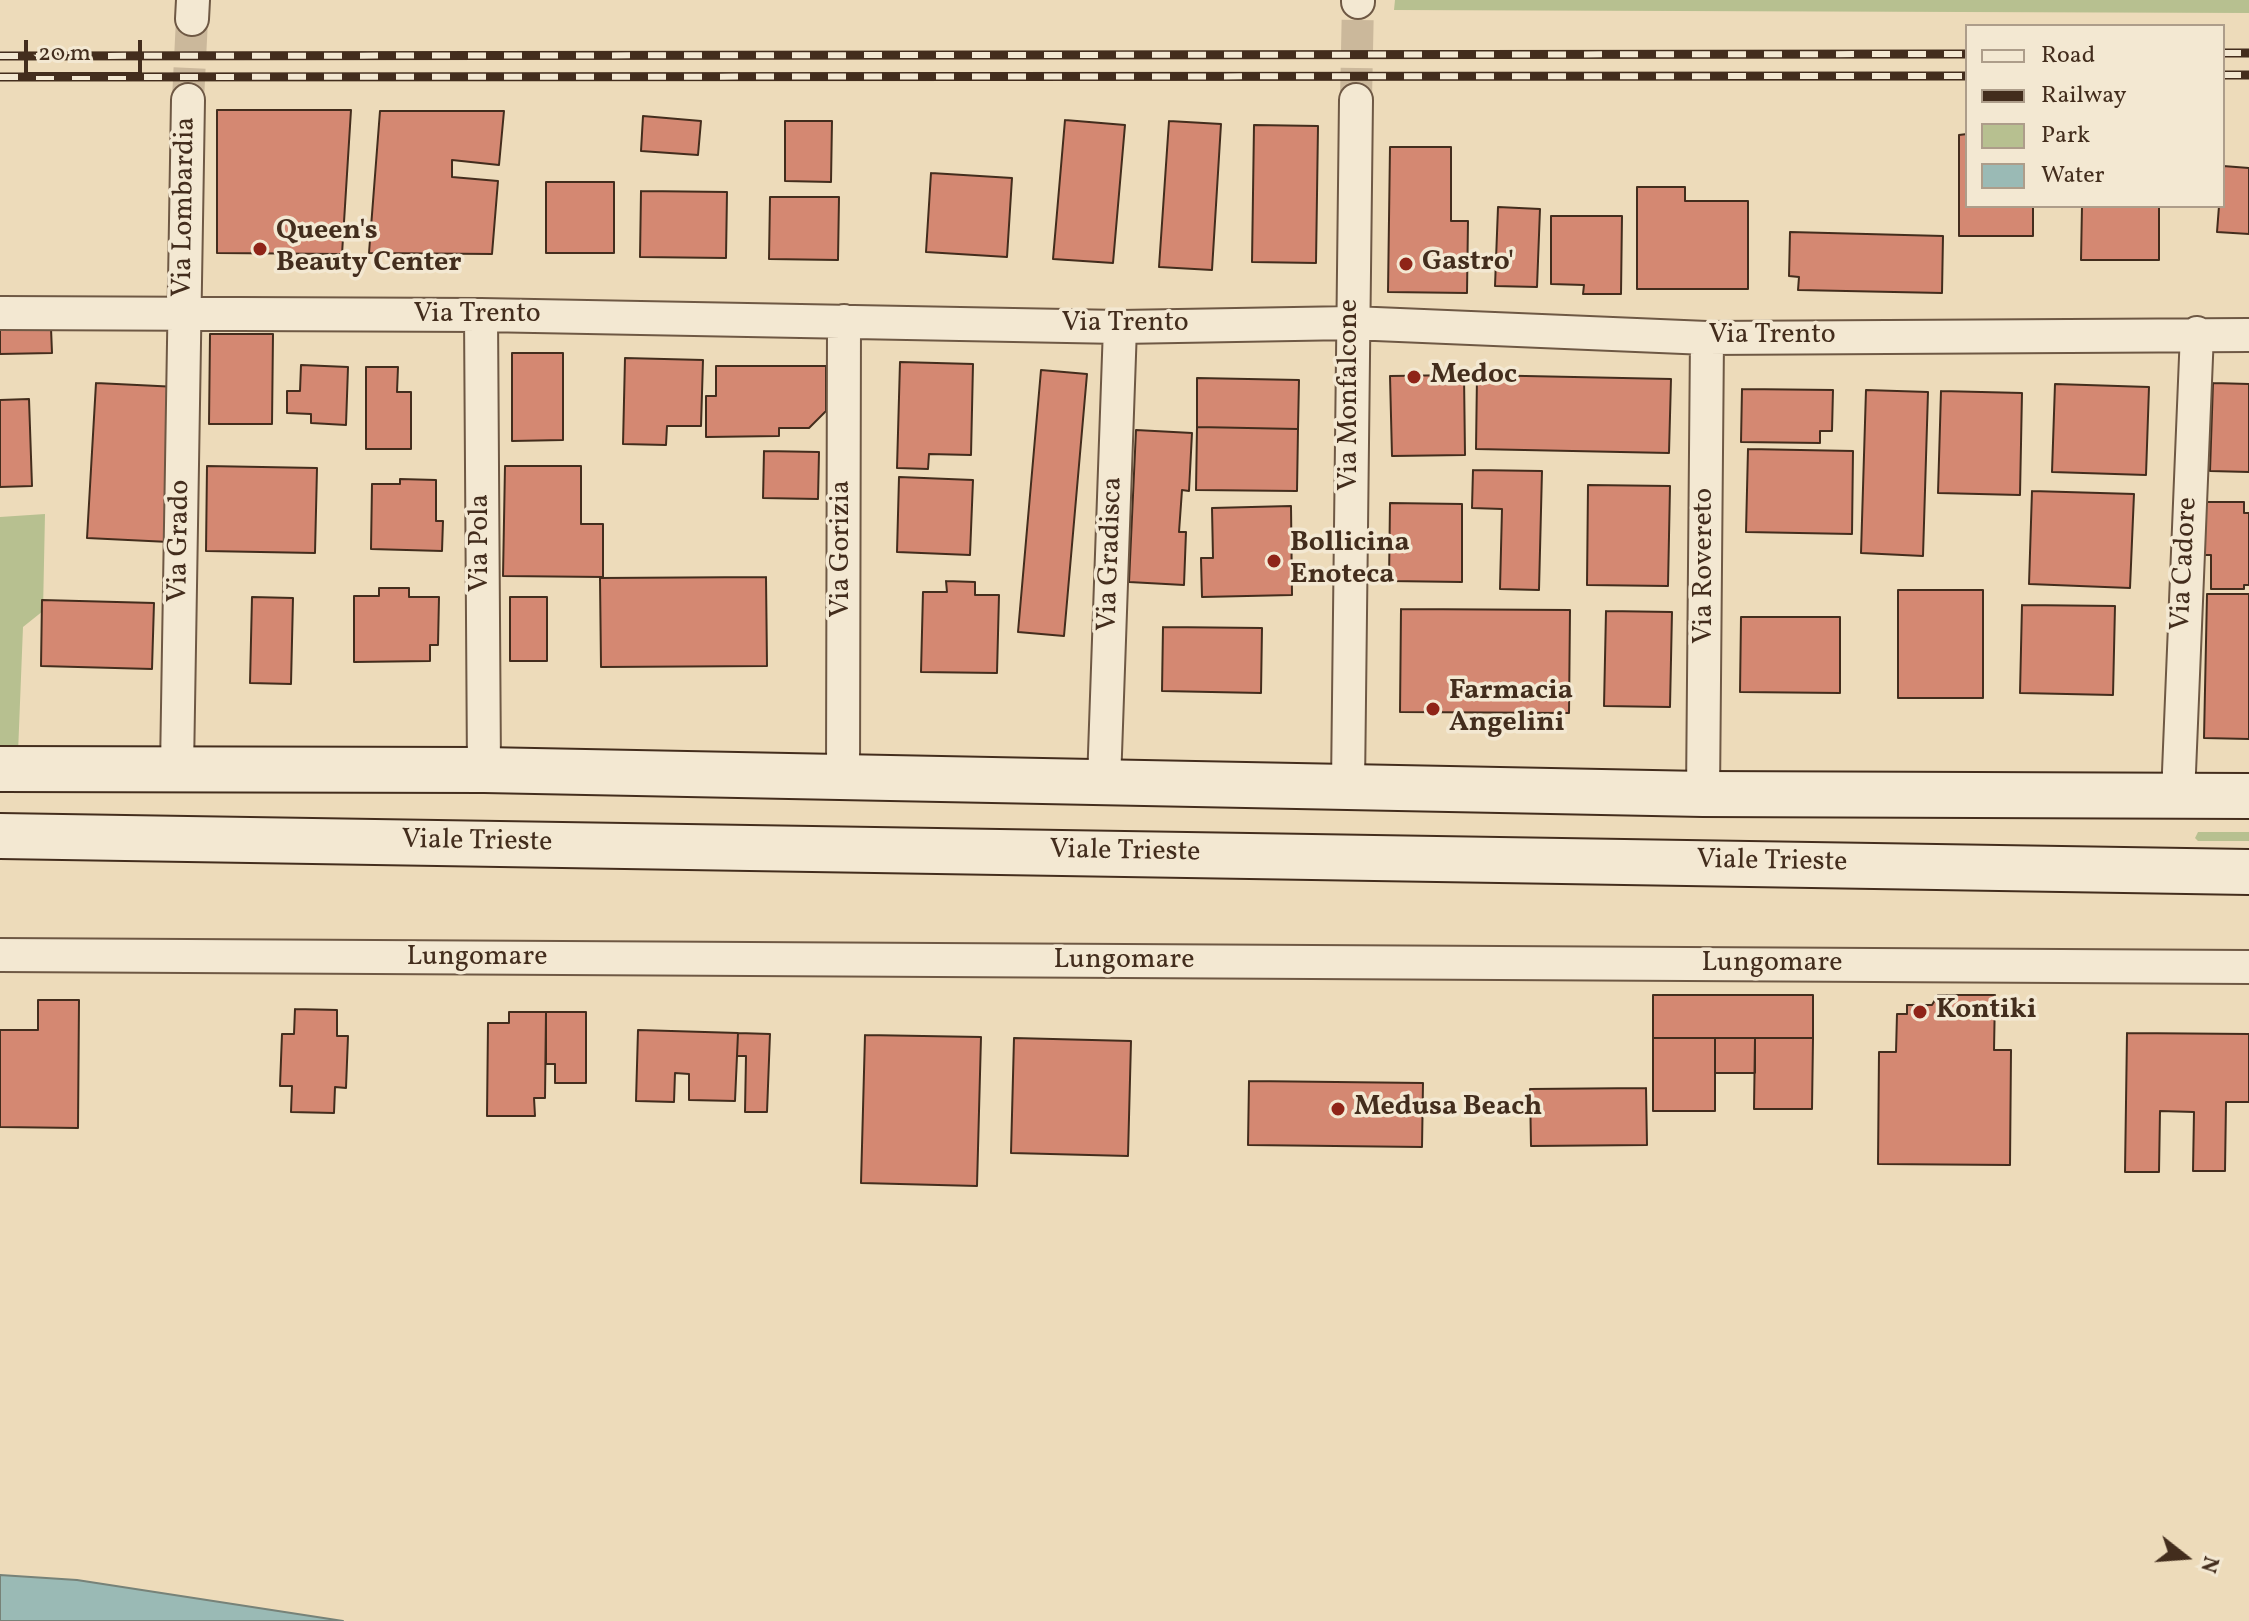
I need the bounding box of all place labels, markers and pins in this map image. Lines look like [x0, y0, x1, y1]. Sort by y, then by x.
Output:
place label: Queen's Beauty Center [276, 216, 462, 282]
marker: Queen's Beauty Center [251, 240, 269, 258]
place label: Gastro' [1422, 247, 1514, 281]
marker: Gastro' [1397, 255, 1415, 273]
place label: Medoc [1430, 360, 1517, 394]
marker: Medoc [1405, 368, 1423, 386]
place label: Bollicina Enoteca [1290, 528, 1410, 594]
marker: Bollicina Enoteca [1265, 552, 1283, 570]
place label: Farmacia Angelini [1449, 676, 1573, 742]
marker: Farmacia Angelini [1424, 700, 1442, 718]
place label: Kontiki [1936, 995, 2037, 1029]
marker: Kontiki [1911, 1003, 1929, 1021]
place label: Medusa Beach [1354, 1092, 1542, 1126]
marker: Medusa Beach [1329, 1100, 1347, 1118]

